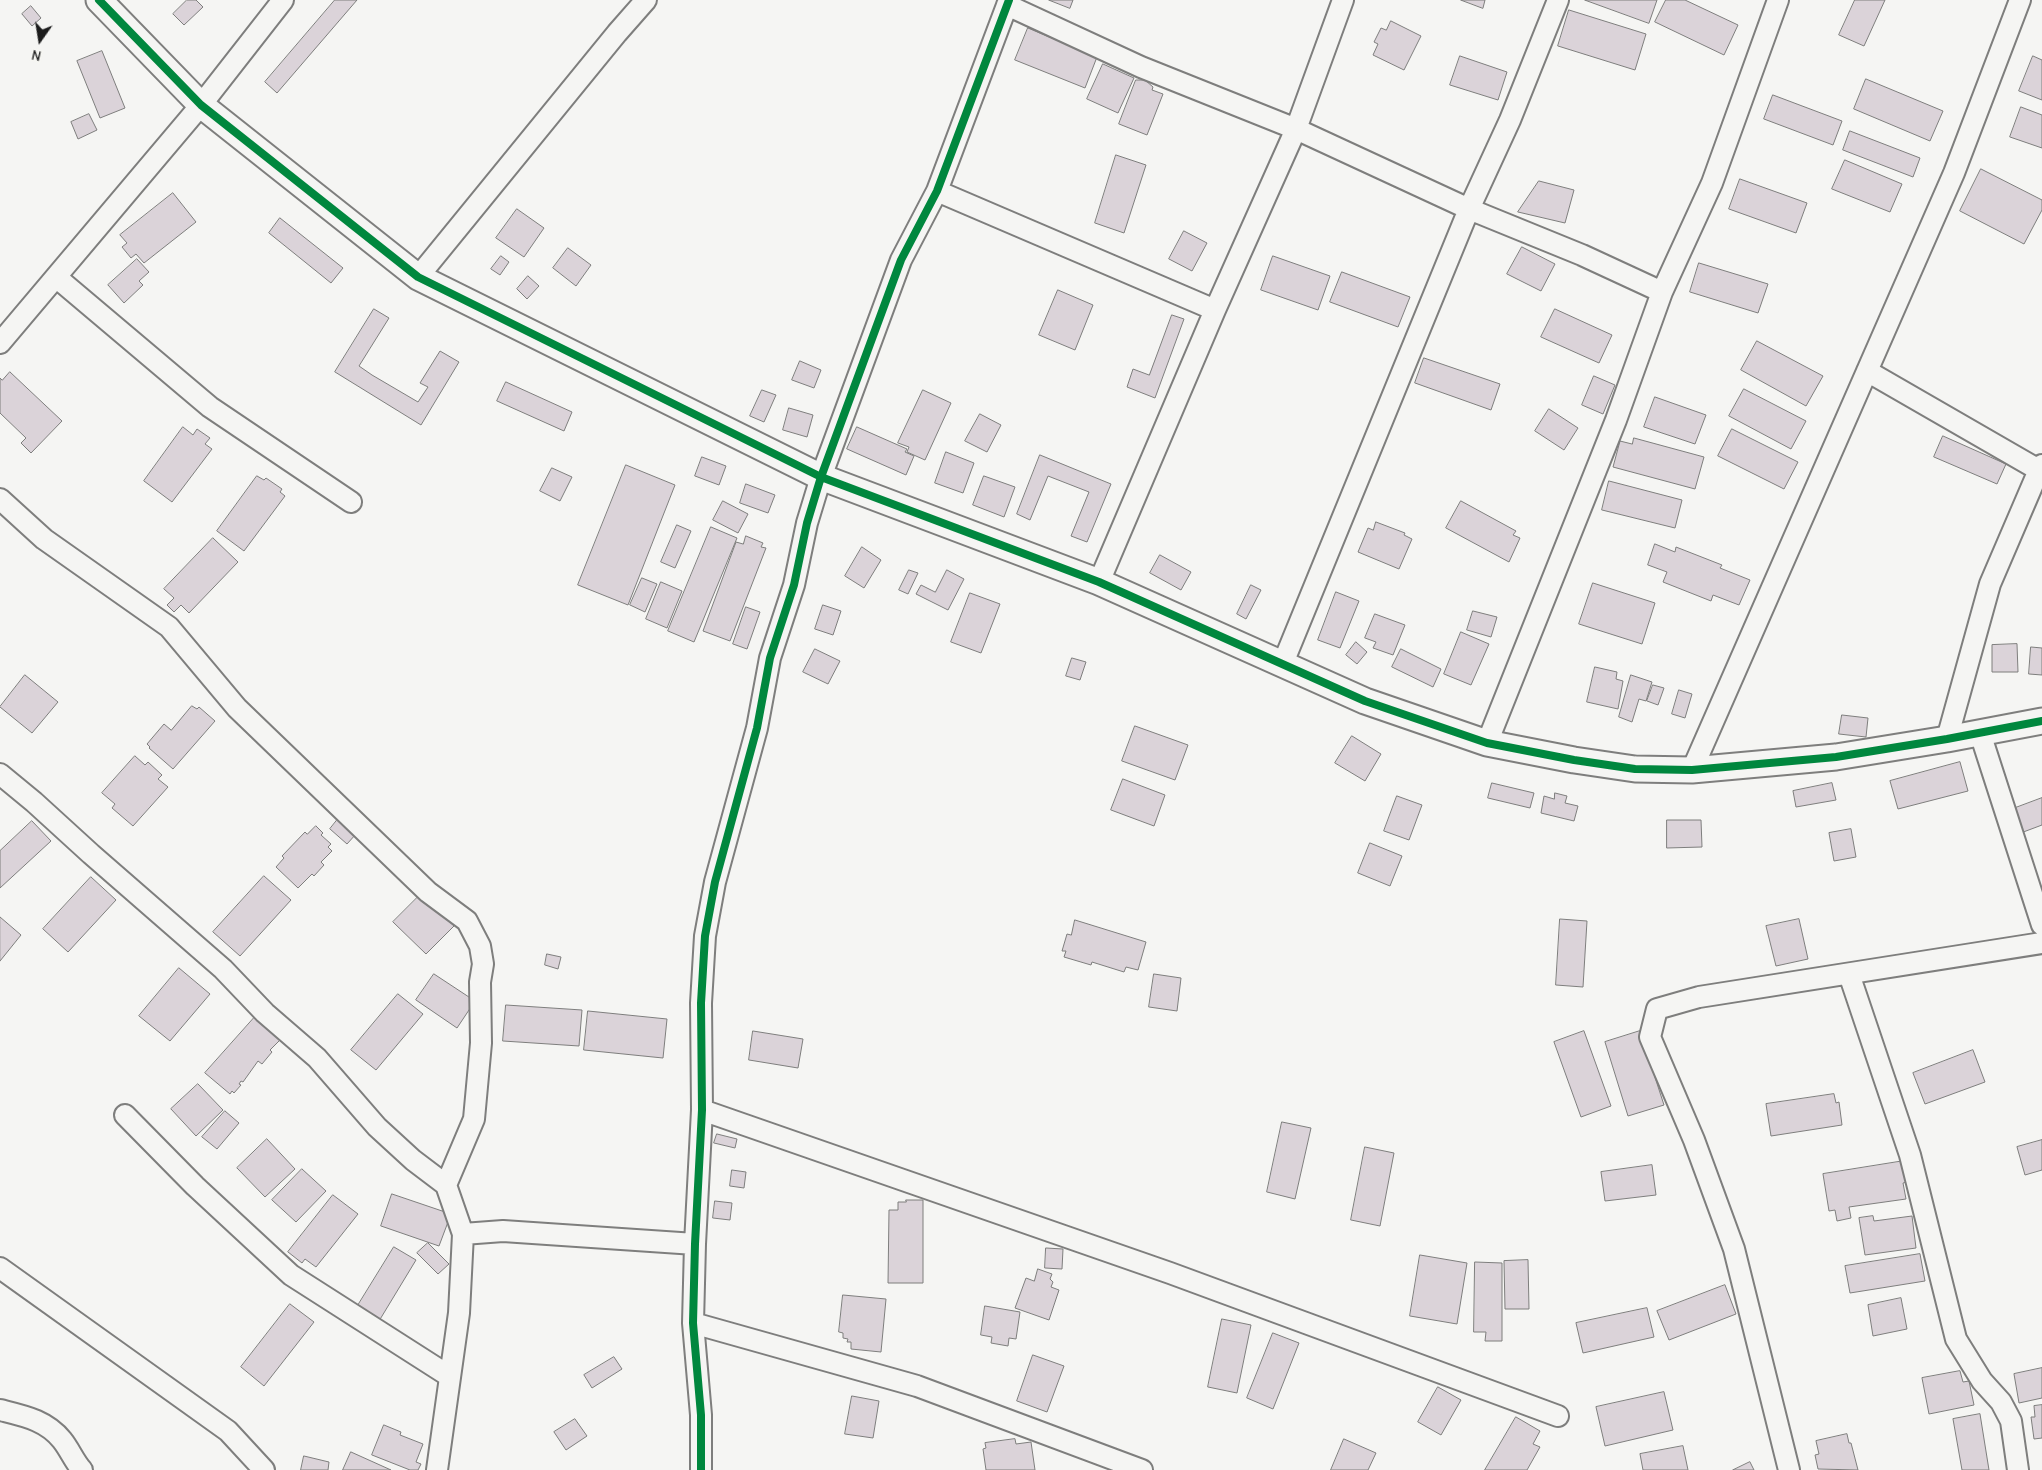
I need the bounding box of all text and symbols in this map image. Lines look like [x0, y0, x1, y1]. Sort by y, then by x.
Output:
north arrow [15, 15, 65, 65]
text: N [30, 46, 43, 64]

